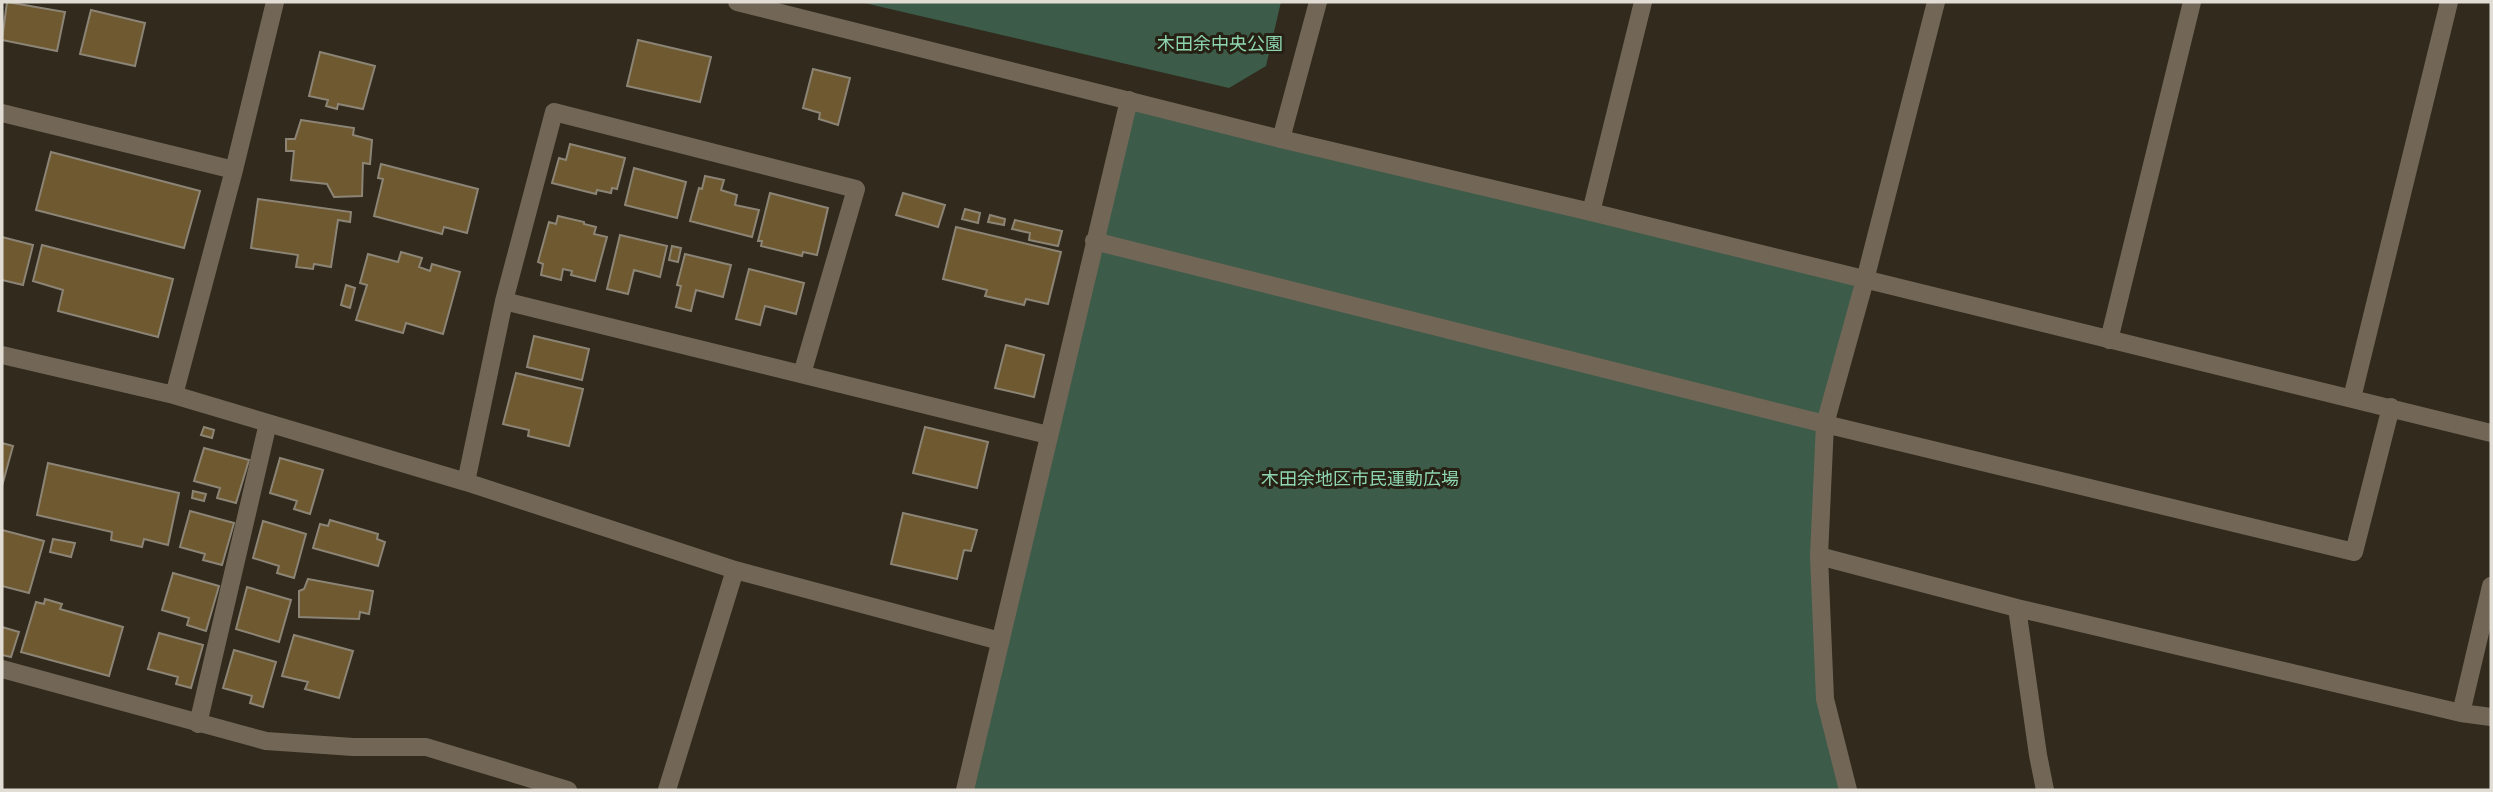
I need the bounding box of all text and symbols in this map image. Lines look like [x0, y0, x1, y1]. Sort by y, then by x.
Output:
park label: 木田余中央公園 [1157, 33, 1283, 54]
park label: 木田余地区市民運動広場 [1261, 468, 1459, 489]

